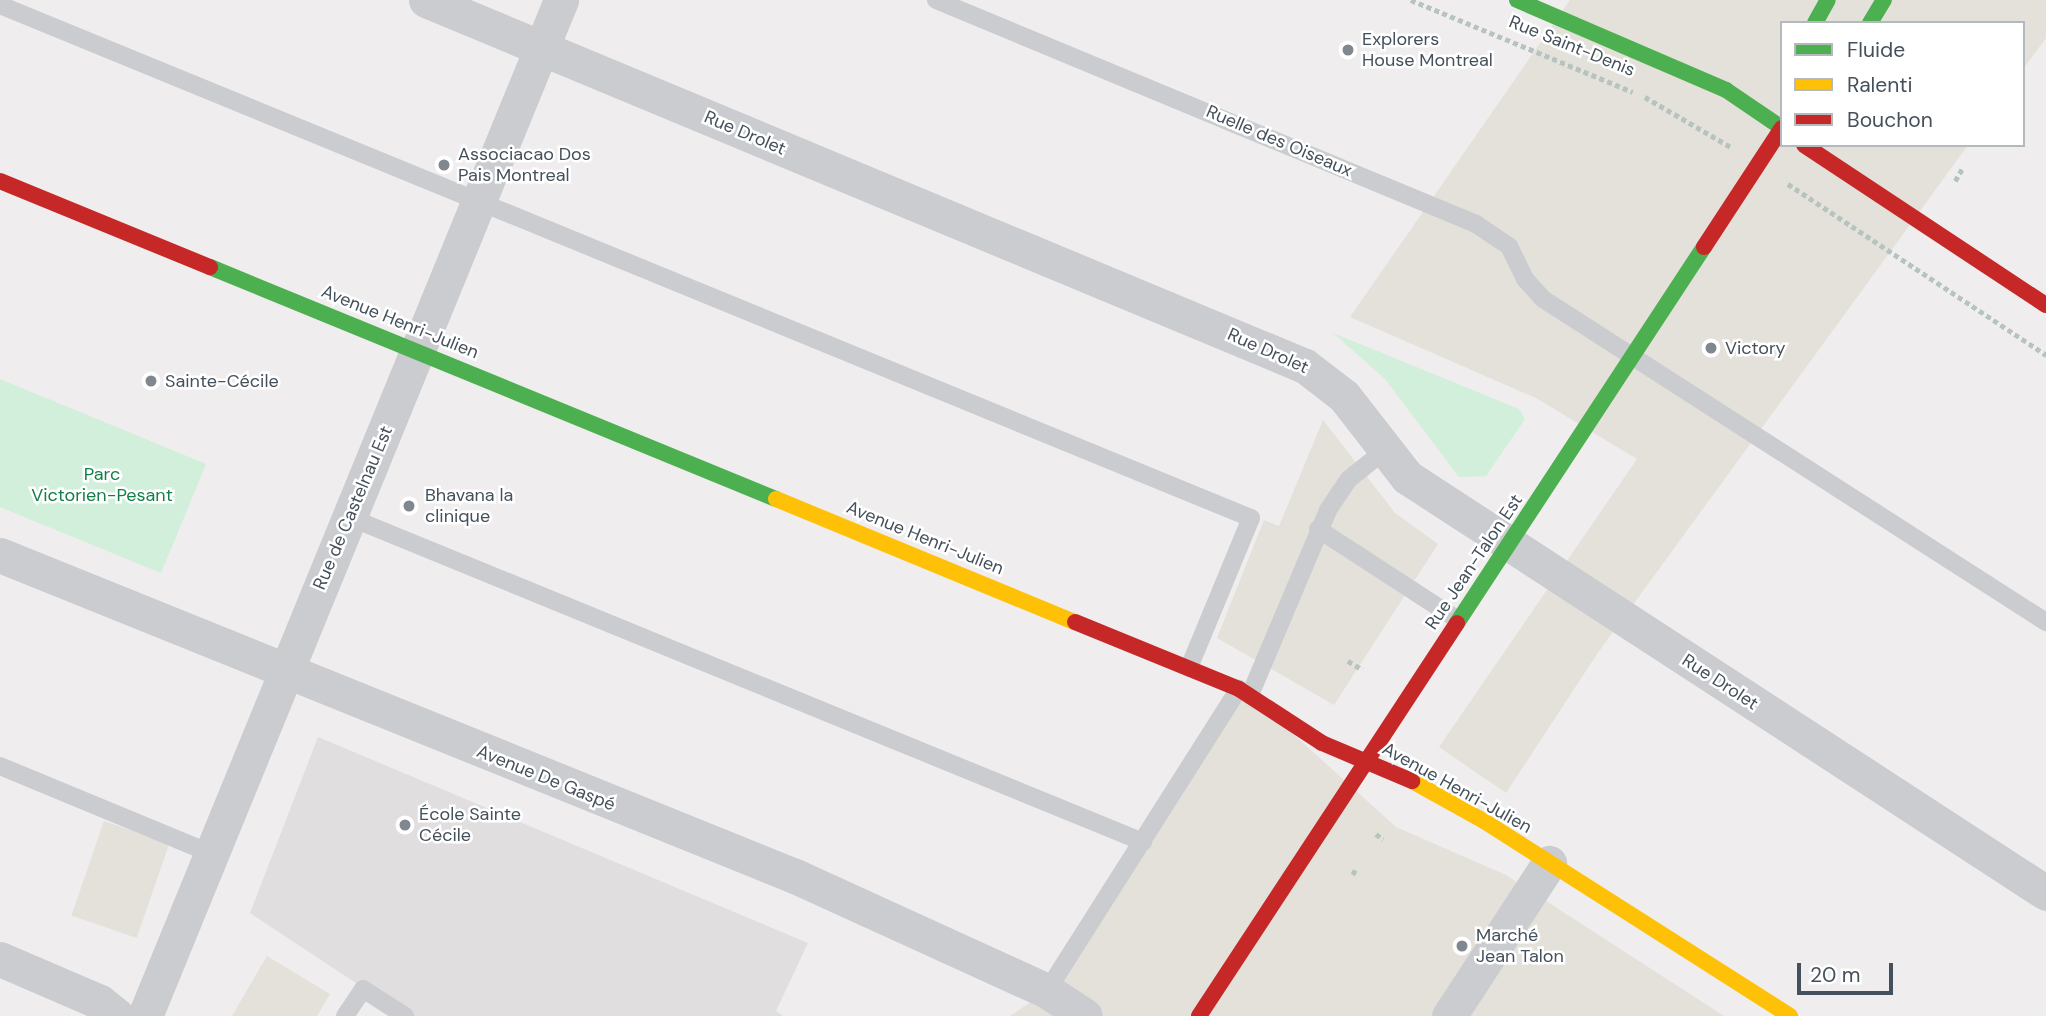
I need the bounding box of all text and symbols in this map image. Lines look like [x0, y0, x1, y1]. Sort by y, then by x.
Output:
street label: Rue Saint-Denis [1506, 11, 1638, 81]
legend [1780, 21, 2025, 147]
place label: Explorers House Montreal [1362, 29, 1493, 72]
text: Fluide [1847, 36, 1905, 64]
marker: Explorers House Montreal [1340, 42, 1356, 58]
text: Ralenti [1847, 71, 1913, 99]
street label: Ruelle des Oiseaux [1203, 101, 1355, 181]
street label: Rue Drolet [701, 106, 789, 160]
text: Bouchon [1847, 106, 1933, 134]
place label: Associacao Dos Pais Montreal [458, 144, 591, 186]
marker: Associacao Dos Pais Montreal [436, 157, 452, 173]
street label: Avenue Henri-Julien [318, 281, 482, 363]
street label: Rue Drolet [1224, 324, 1312, 378]
place label: Victory [1725, 337, 1786, 359]
marker: Victory [1703, 340, 1719, 356]
place label: Sainte-Cécile [165, 370, 279, 392]
marker: Sainte-Cécile [143, 373, 159, 389]
street label: Rue de Castelnau Est [309, 423, 397, 593]
park label: Parc Victorien-Pesant [31, 464, 173, 506]
place label: Bhavana la clinique [425, 485, 513, 528]
street label: Rue Jean-Talon Est [1421, 490, 1527, 634]
marker: Bhavana la clinique [399, 496, 419, 516]
street label: Avenue Henri-Julien [843, 497, 1007, 579]
street label: Rue Drolet [1678, 649, 1762, 715]
street label: Avenue Henri-Julien [1378, 738, 1536, 838]
street label: Avenue De Gaspé [474, 740, 618, 816]
place label: École Sainte Cécile [419, 804, 521, 846]
marker: École Sainte Cécile [397, 817, 413, 833]
place label: Marché Jean Talon [1476, 925, 1564, 968]
marker: Marché Jean Talon [1454, 938, 1470, 954]
scale bar [1801, 950, 1897, 994]
text: 20 m [1810, 961, 1861, 989]

